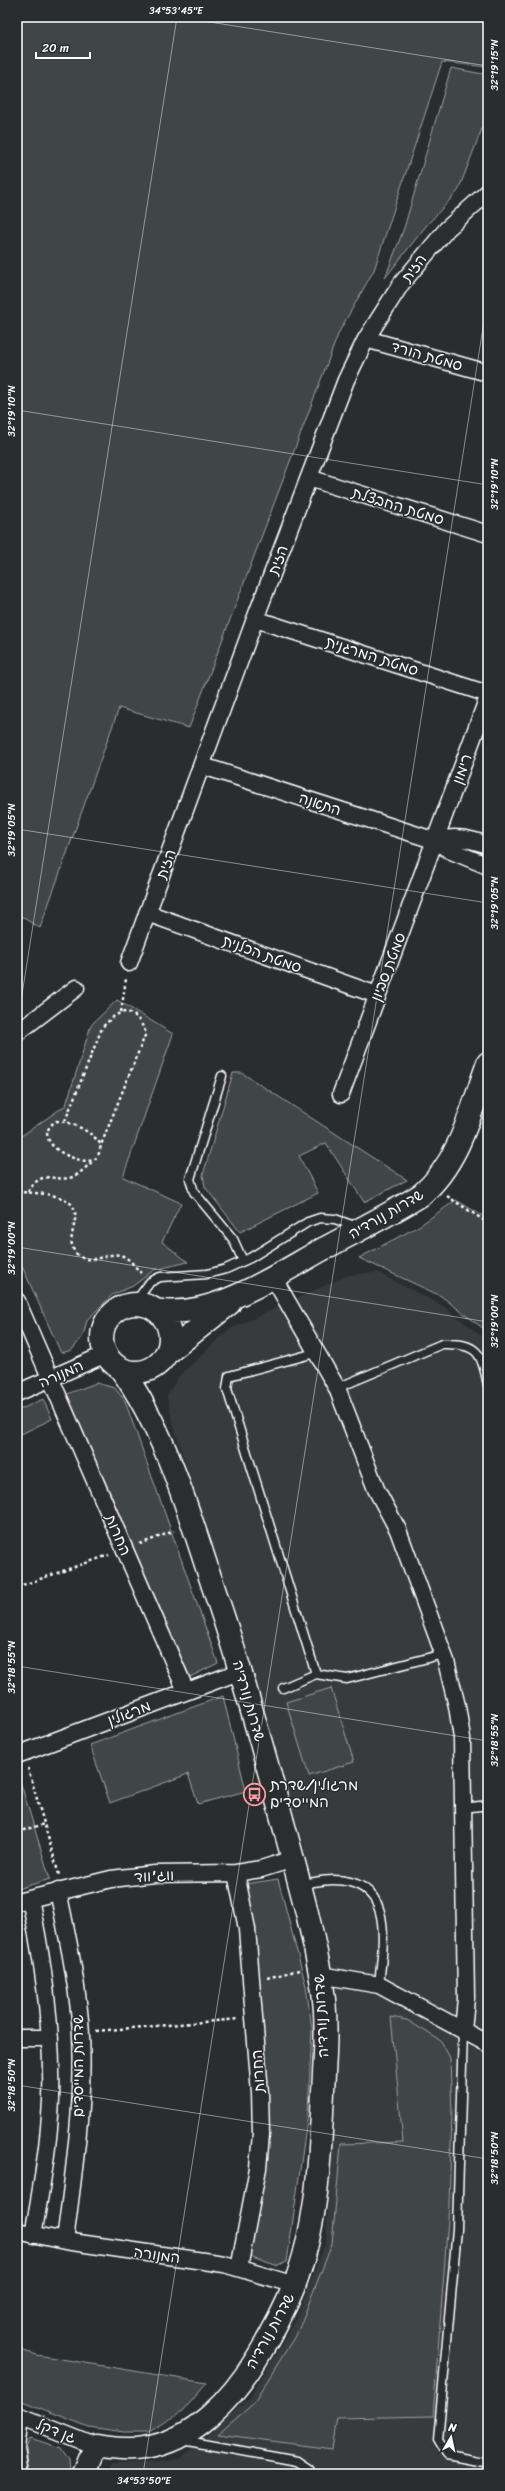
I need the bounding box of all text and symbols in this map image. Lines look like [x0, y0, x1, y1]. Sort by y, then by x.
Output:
text: 34°53'45"E [149, 2, 204, 20]
scale bar [36, 34, 90, 60]
text: 20 m [42, 37, 69, 59]
text: 32°19'15"N [486, 39, 504, 91]
street label: הזית [394, 248, 434, 289]
street label: סמטת הורד [388, 333, 466, 379]
text: 32°19'10"N [3, 385, 21, 437]
text: 32°19'10"N [486, 458, 504, 510]
street label: סמטת החבצלת [348, 479, 447, 532]
street label: הזית [260, 541, 296, 580]
street label: סמטת המרגנית [322, 629, 422, 683]
street label: רימון [444, 750, 480, 788]
street label: התאנה [295, 785, 345, 823]
text: 32°19'05"N [3, 803, 21, 857]
street label: הזית [148, 845, 184, 884]
text: 32°19'05"N [486, 876, 504, 930]
street label: סמטת הכלנית [219, 928, 305, 980]
street label: סמטת סביון [363, 929, 413, 1005]
street label: שדרות נורדיה [343, 1182, 429, 1246]
text: 32°19'00"N [3, 1221, 21, 1275]
text: 32°19'00"N [486, 1294, 504, 1348]
street label: המנורה [34, 1353, 88, 1395]
street label: החרות [97, 1509, 138, 1560]
text: 32°18'55"N [3, 1640, 21, 1693]
street label: שדרות נורדיה [225, 1657, 273, 1745]
street label: מרגולין [103, 1693, 155, 1733]
text: 32°18'55"N [486, 1713, 504, 1766]
place label: מרגולין/שדרת המייסדים [269, 1772, 358, 1815]
bus stop icon: מרגולין/שדרת המייסדים [241, 1781, 267, 1807]
street label: ווג'ווד [133, 1862, 175, 1890]
street label: שדרות נורדיה [306, 1973, 336, 2059]
street label: שדרות המייסדים [65, 2015, 91, 2117]
street label: החרות [244, 2049, 273, 2094]
text: 32°18'50"N [3, 2058, 21, 2112]
text: 32°18'50"N [486, 2131, 504, 2185]
street label: המנורה [132, 2239, 182, 2271]
street label: שדרות נורדיה [238, 2288, 302, 2374]
street label: גן דקל [32, 2411, 80, 2451]
north arrow [431, 2417, 471, 2457]
text: N [446, 2417, 458, 2438]
text: 34°53'50"E [117, 2472, 172, 2490]

